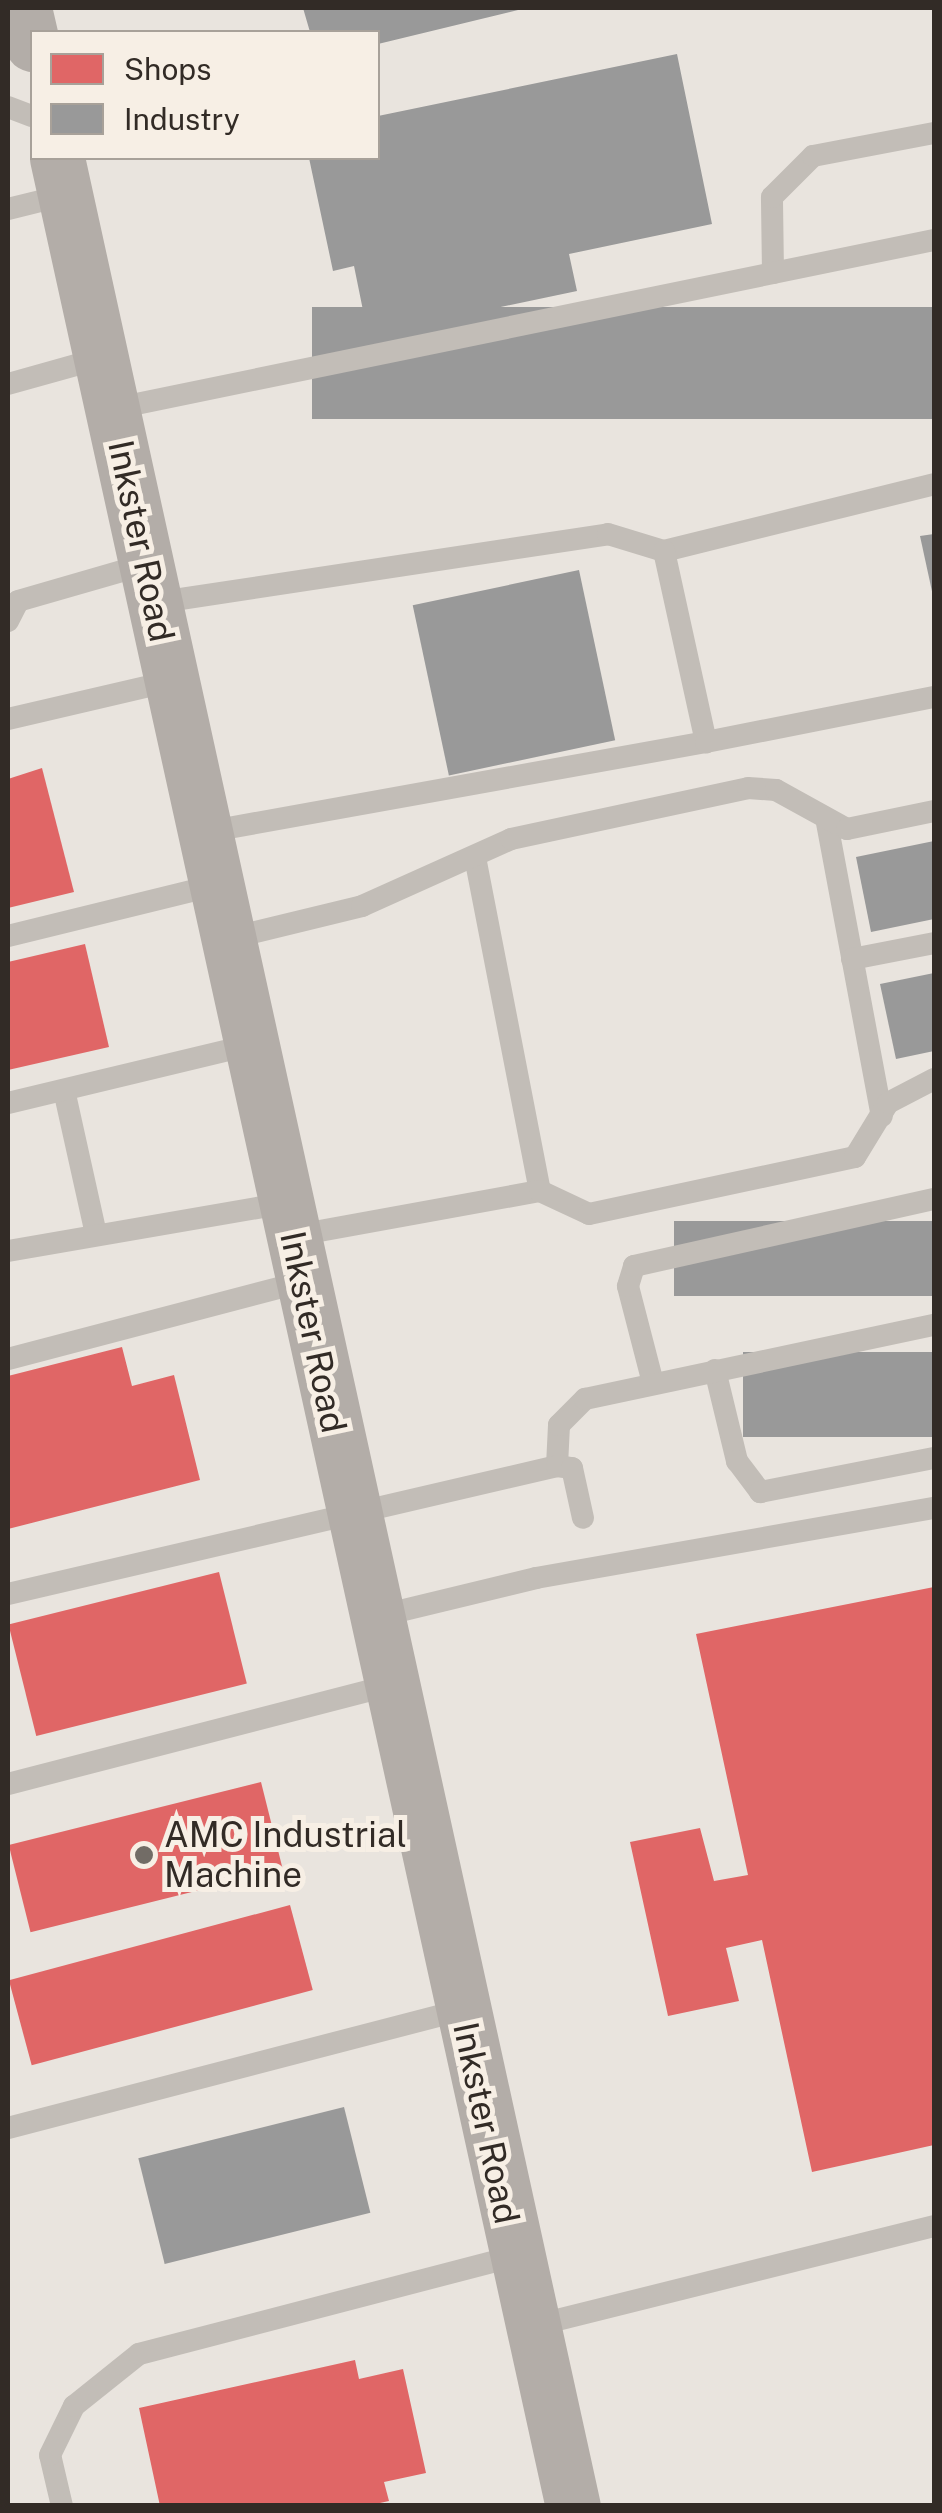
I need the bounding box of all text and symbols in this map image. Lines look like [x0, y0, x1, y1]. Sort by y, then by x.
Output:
legend [30, 30, 380, 160]
text: Shops [124, 51, 211, 87]
text: Industry [124, 101, 240, 137]
street label: Inkster Road [99, 437, 183, 645]
street label: Inkster Road [271, 1228, 355, 1436]
place label: AMC Industrial Machine [164, 1814, 407, 1896]
marker: AMC Industrial Machine [133, 1844, 155, 1866]
street label: Inkster Road [444, 2019, 528, 2227]

